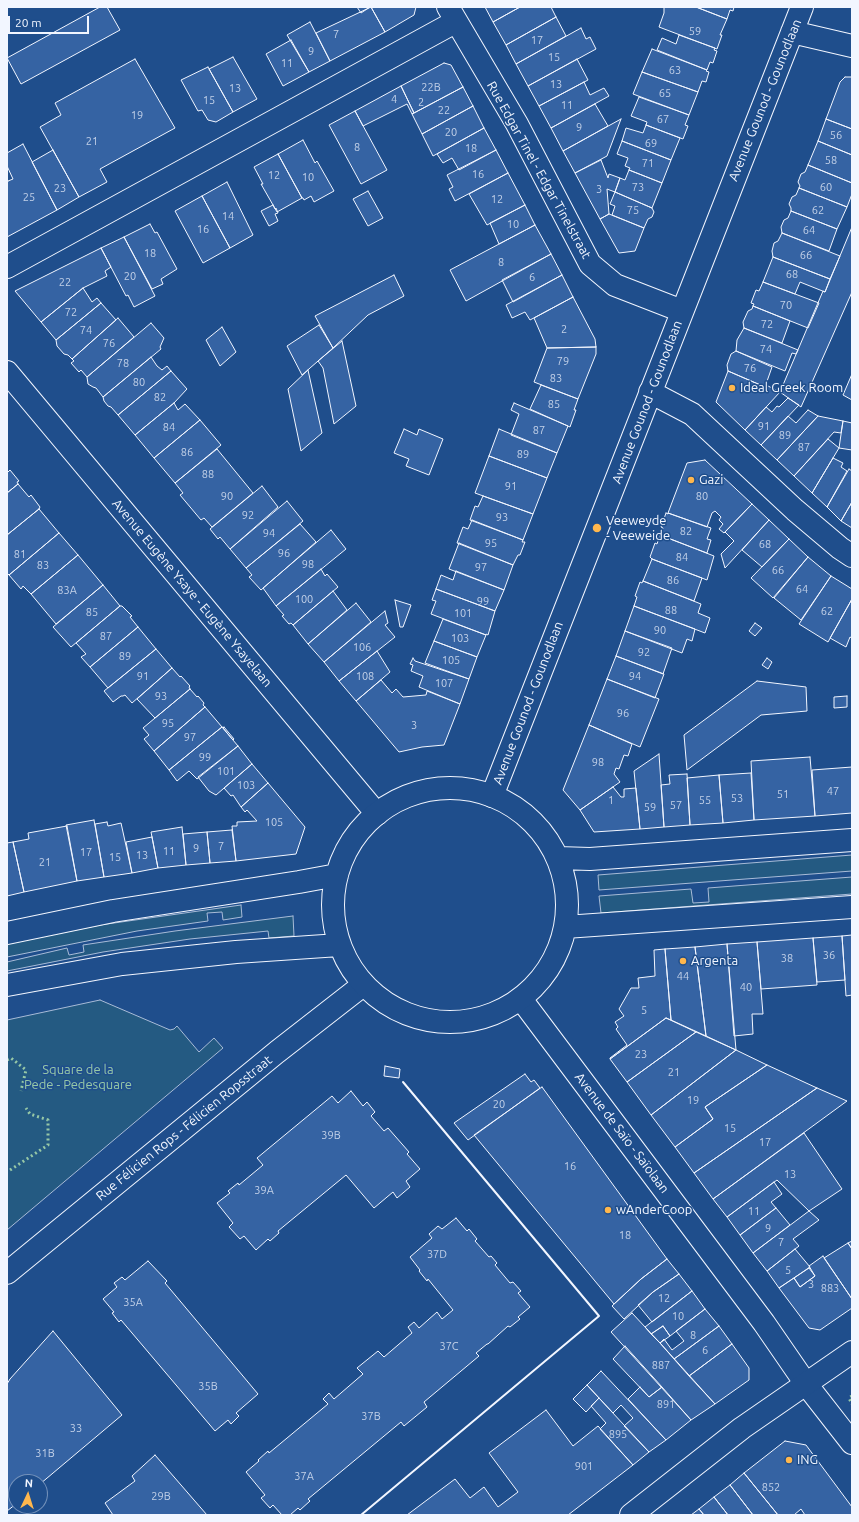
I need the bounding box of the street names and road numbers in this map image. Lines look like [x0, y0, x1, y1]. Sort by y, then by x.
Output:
street label: Avenue Gounod - Gounodlaan [725, 17, 805, 183]
street label: Rue Edgar Tinel - Edgar Tinelstraat [484, 79, 594, 261]
street label: Avenue Gounod - Gounodlaan [609, 318, 685, 486]
street label: Avenue Eugène Ysaye - Eugène Ysayelaan [109, 496, 275, 690]
street label: Avenue Gounod - Gounodlaan [490, 619, 566, 787]
street label: Rue Félicien Rops - Félicien Ropsstraat [93, 1052, 275, 1204]
street label: Avenue de Saïo - Saïolaan [572, 1070, 672, 1196]

